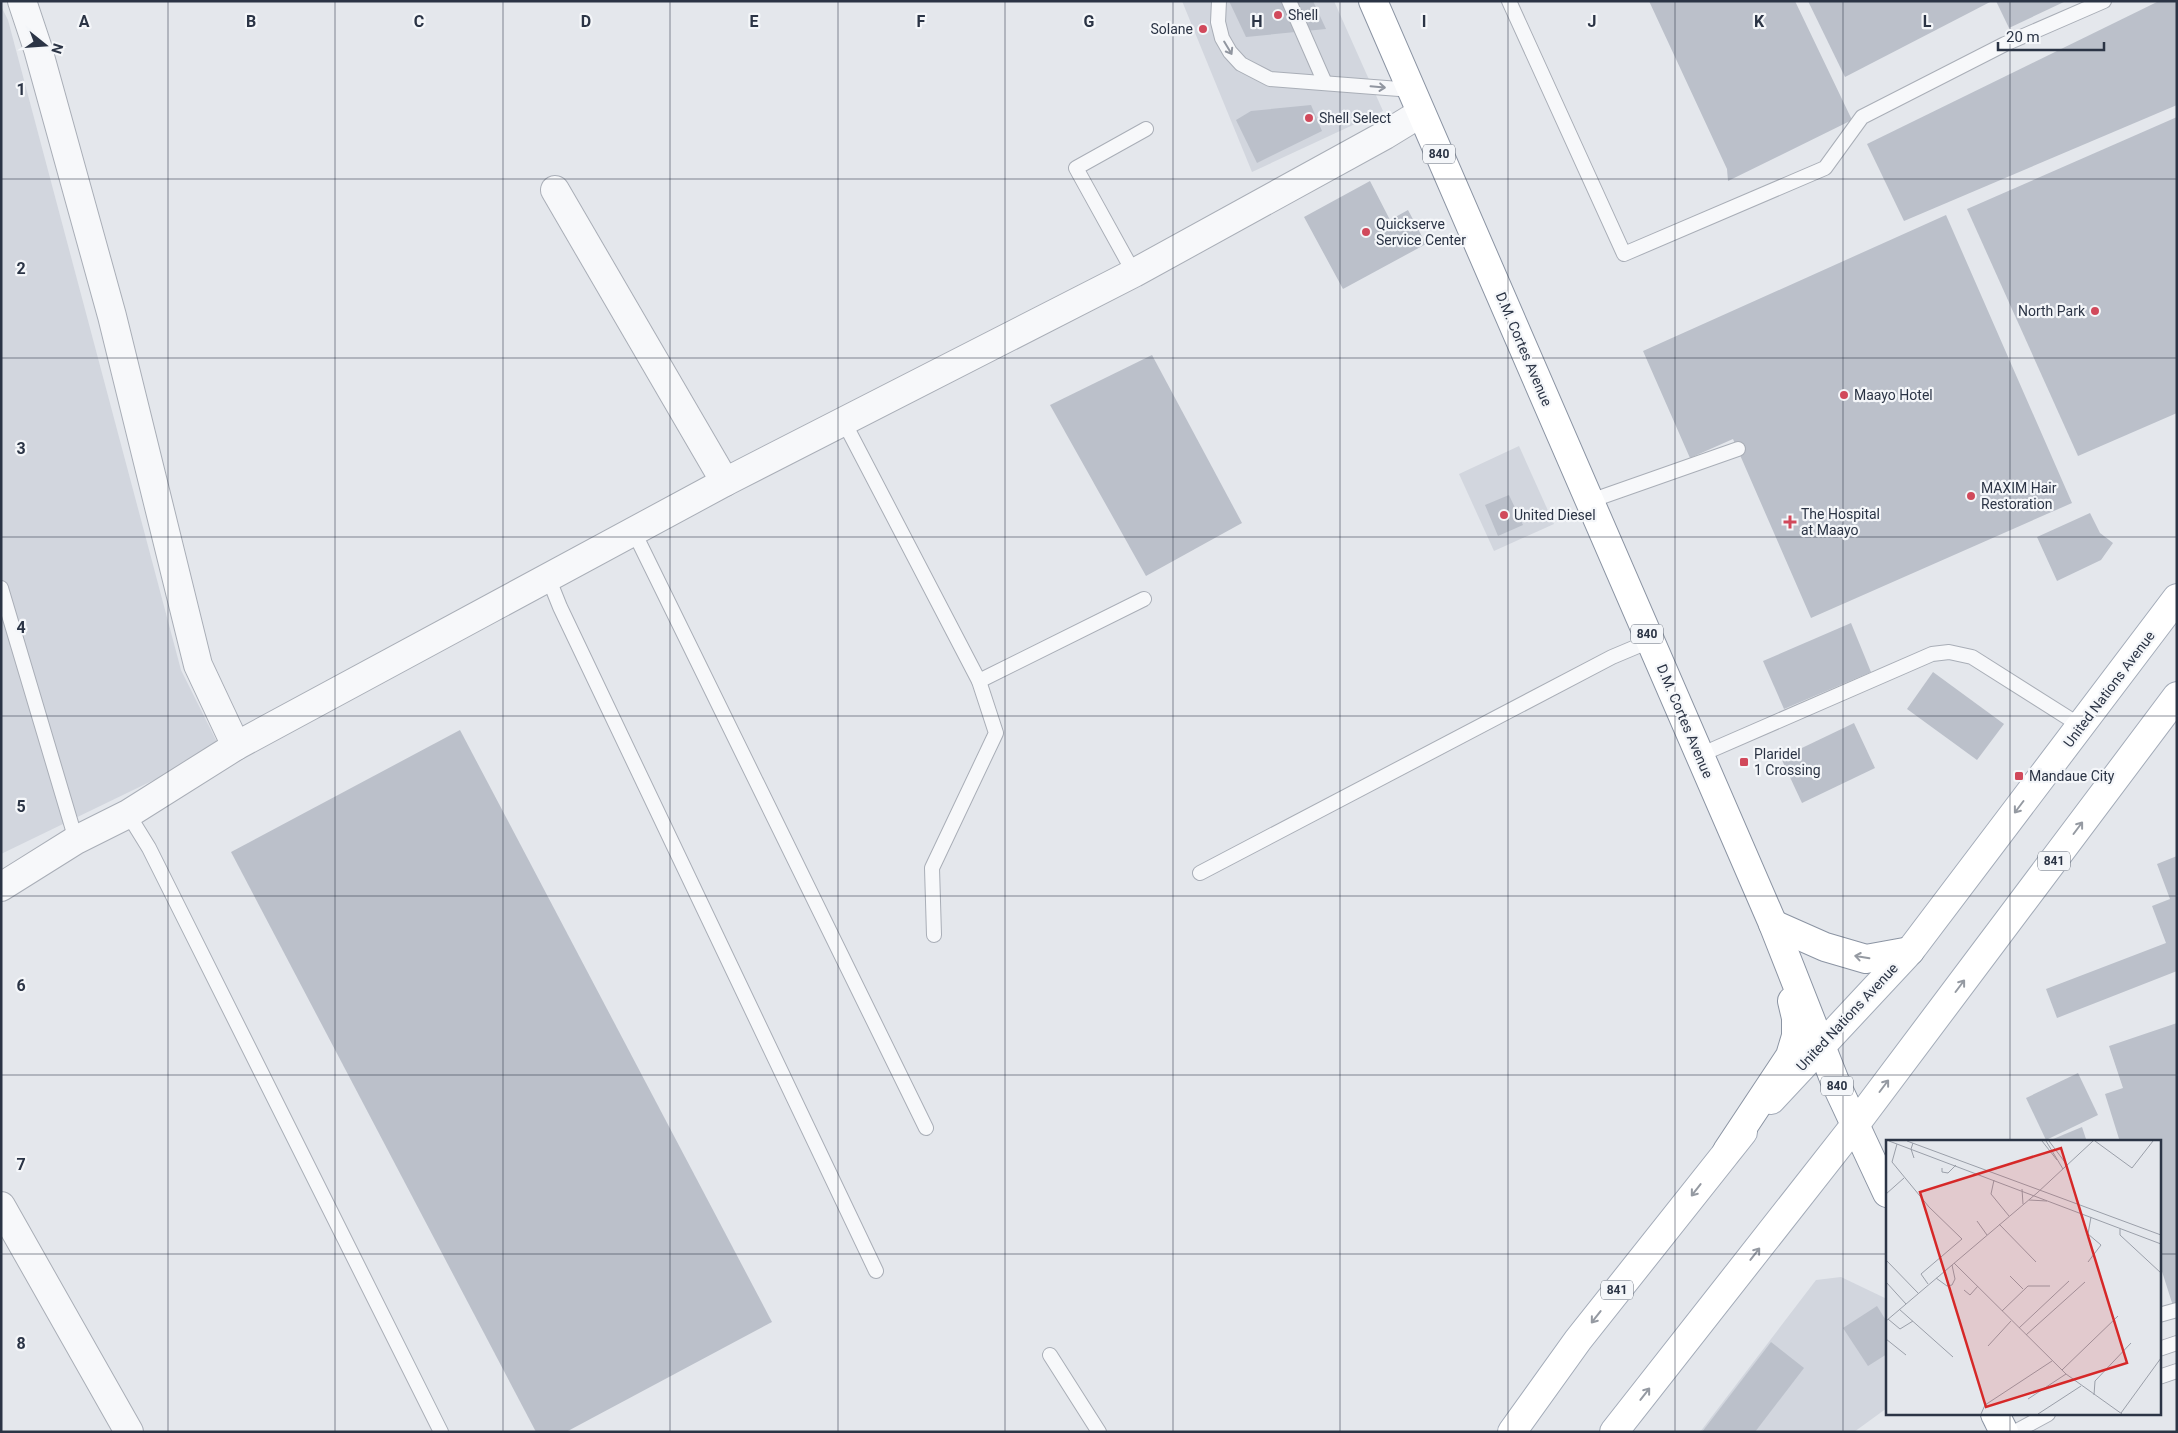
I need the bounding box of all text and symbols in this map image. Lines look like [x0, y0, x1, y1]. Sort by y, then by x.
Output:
place label: Shell [1288, 7, 1318, 23]
marker: Shell [1272, 9, 1284, 21]
text: A [79, 12, 90, 31]
text: B [246, 12, 256, 31]
text: C [414, 12, 424, 31]
text: D [581, 12, 591, 31]
text: E [750, 12, 759, 31]
text: F [917, 12, 926, 31]
text: G [1084, 12, 1095, 31]
text: H [1251, 12, 1263, 31]
text: I [1422, 12, 1426, 31]
text: J [1588, 12, 1596, 31]
text: K [1754, 12, 1765, 31]
text: L [1923, 12, 1932, 31]
north arrow [20, 20, 70, 70]
scale bar [1998, 20, 2104, 52]
place label: Solane [1151, 21, 1193, 37]
marker: Solane [1197, 23, 1209, 35]
text: 20 m [2006, 28, 2040, 46]
one-way arrow [1223, 40, 1233, 54]
text: N [48, 42, 67, 56]
text: 1 [16, 80, 26, 99]
one-way arrow [1370, 82, 1386, 92]
place label: Shell Select [1319, 110, 1392, 126]
marker: Shell Select [1303, 112, 1315, 124]
road number: 840 [1423, 144, 1455, 164]
place label: Quickserve Service Center [1376, 216, 1466, 248]
marker: Quickserve Service Center [1360, 226, 1372, 238]
text: 2 [16, 259, 26, 278]
street label: D.M. Cortes Avenue [1493, 290, 1555, 408]
place label: North Park [2018, 303, 2086, 319]
marker: North Park [2089, 305, 2101, 317]
place label: Maayo Hotel [1854, 387, 1933, 403]
marker: Maayo Hotel [1838, 389, 1850, 401]
text: 3 [16, 439, 26, 458]
place label: MAXIM Hair Restoration [1981, 480, 2057, 512]
marker: MAXIM Hair Restoration [1965, 490, 1977, 502]
place label: The Hospital at Maayo [1801, 506, 1880, 538]
place label: United Diesel [1514, 507, 1596, 523]
marker: United Diesel [1498, 509, 1510, 521]
marker: The Hospital at Maayo [1783, 515, 1797, 529]
text: 4 [16, 618, 26, 637]
road number: 840 [1631, 624, 1663, 644]
street label: United Nations Avenue [2060, 628, 2158, 750]
street label: D.M. Cortes Avenue [1654, 662, 1716, 780]
place label: Plaridel 1 Crossing [1754, 746, 1821, 778]
marker: Plaridel 1 Crossing [1738, 756, 1750, 768]
place label: Mandaue City [2029, 768, 2115, 784]
marker: Mandaue City [2013, 770, 2025, 782]
text: 5 [16, 797, 26, 816]
one-way arrow [2014, 800, 2025, 813]
one-way arrow [2073, 821, 2083, 835]
road number: 841 [2038, 851, 2070, 870]
one-way arrow [1855, 952, 1871, 962]
street label: United Nations Avenue [1793, 960, 1901, 1074]
text: 6 [16, 976, 26, 995]
one-way arrow [1954, 980, 1965, 993]
road number: 840 [1821, 1076, 1853, 1096]
one-way arrow [1879, 1079, 1889, 1093]
inset map [1886, 1140, 2160, 1416]
text: 7 [16, 1155, 26, 1174]
one-way arrow [1691, 1183, 1702, 1196]
one-way arrow [1749, 1248, 1760, 1261]
road number: 841 [1601, 1280, 1633, 1300]
one-way arrow [1591, 1310, 1601, 1324]
text: 8 [16, 1334, 26, 1353]
one-way arrow [1639, 1387, 1650, 1400]

